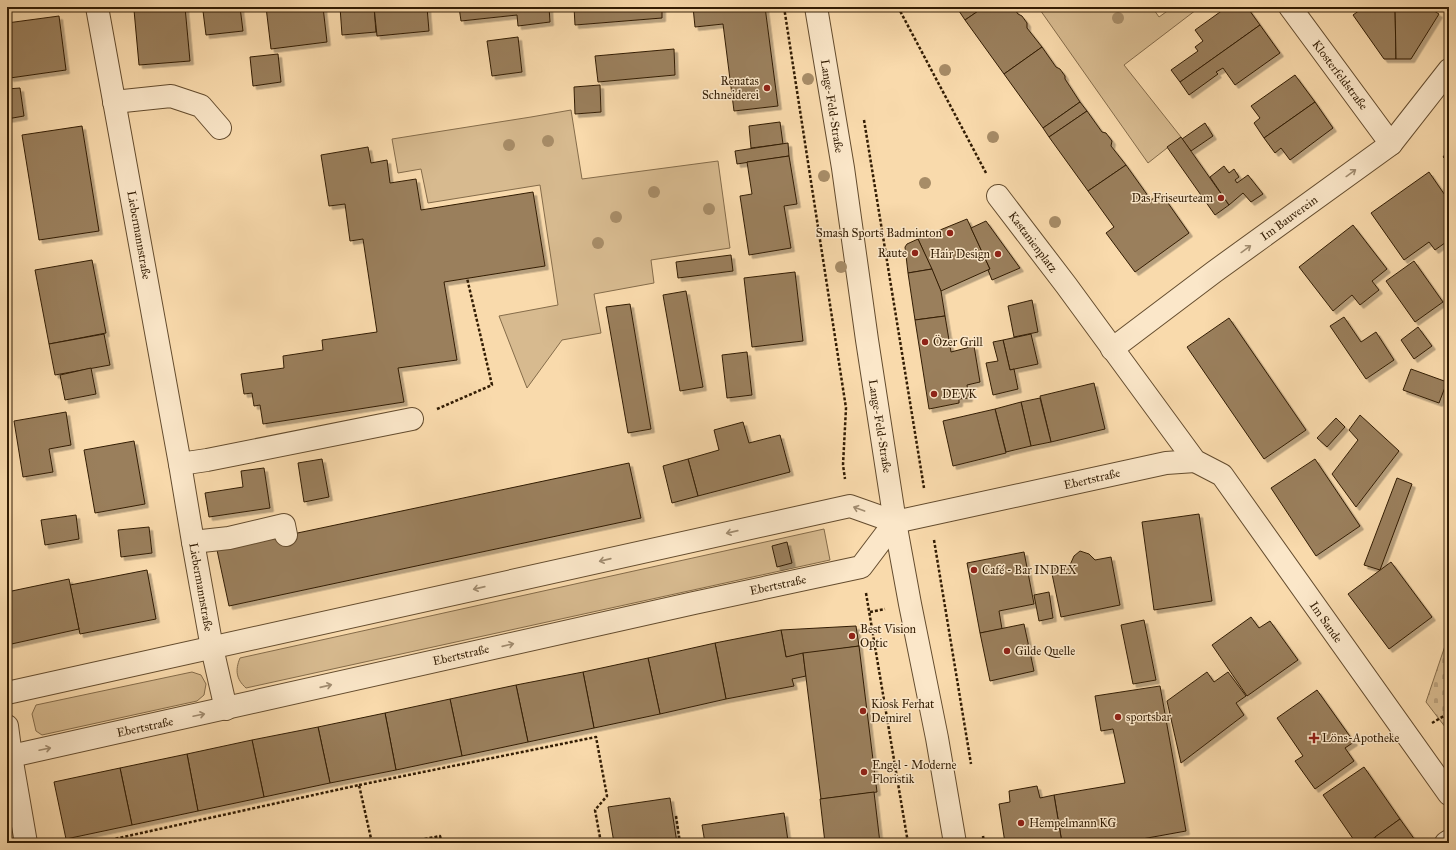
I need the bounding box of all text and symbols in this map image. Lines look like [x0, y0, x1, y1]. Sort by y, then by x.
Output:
street label: Klosterfeldstraße [1309, 37, 1371, 113]
street label: Lange-Feld-Straße [817, 58, 846, 154]
place label: Renatas Schneiderei [702, 74, 760, 102]
marker: Renatas Schneiderei [762, 83, 772, 93]
one-way arrow [1345, 169, 1356, 177]
street label: Liebermannstraße [124, 189, 154, 281]
place label: Das Friseurteam [1131, 191, 1213, 205]
street label: Im Bauverein [1258, 192, 1321, 243]
marker: Das Friseurteam [1216, 193, 1226, 203]
street label: Kastanienplatz [1006, 209, 1061, 276]
place label: Smash Sports Badminton [816, 226, 942, 240]
marker: Smash Sports Badminton [945, 228, 955, 238]
one-way arrow [1240, 245, 1251, 253]
place label: Raute [878, 246, 907, 260]
place label: Hair Design [930, 247, 990, 262]
marker: Raute [910, 248, 920, 258]
marker: Hair Design [993, 249, 1003, 259]
place label: Özer Grill [933, 334, 984, 349]
marker: Özer Grill [920, 337, 930, 347]
street label: Lange-Feld-Straße [865, 378, 894, 474]
place label: DEVK [942, 387, 977, 401]
marker: DEVK [929, 389, 939, 399]
street label: Ebertstraße [1062, 466, 1122, 492]
one-way arrow [853, 505, 865, 513]
one-way arrow [726, 528, 739, 536]
street label: Liebermannstraße [186, 541, 216, 633]
one-way arrow [599, 557, 612, 565]
place label: Café - Bar INDEX [982, 563, 1078, 577]
marker: Café - Bar INDEX [969, 565, 979, 575]
street label: Ebertstraße [748, 572, 808, 598]
one-way arrow [472, 585, 485, 593]
street label: Im Sande [1307, 599, 1345, 645]
place label: Best Vision Optic [860, 622, 917, 650]
marker: Best Vision Optic [847, 631, 857, 641]
one-way arrow [501, 640, 514, 648]
street label: Ebertstraße [431, 642, 491, 668]
place label: Gilde Quelle [1015, 644, 1075, 658]
marker: Gilde Quelle [1002, 646, 1012, 656]
one-way arrow [319, 682, 332, 689]
place label: Kiosk Ferhat Demirel [871, 697, 935, 725]
marker: Kiosk Ferhat Demirel [858, 706, 868, 716]
one-way arrow [193, 710, 206, 718]
place label: sportsbar [1126, 710, 1172, 724]
marker: sportsbar [1113, 712, 1123, 722]
street label: Ebertstraße [115, 714, 175, 740]
place label: Löns-Apotheke [1322, 731, 1399, 745]
marker: Löns-Apotheke [1309, 733, 1319, 743]
one-way arrow [38, 744, 51, 752]
place label: Engel - Moderne Floristik [872, 758, 956, 786]
marker: Engel - Moderne Floristik [859, 767, 869, 777]
place label: Hempelmann KG [1029, 816, 1116, 830]
marker: Hempelmann KG [1016, 818, 1026, 828]

